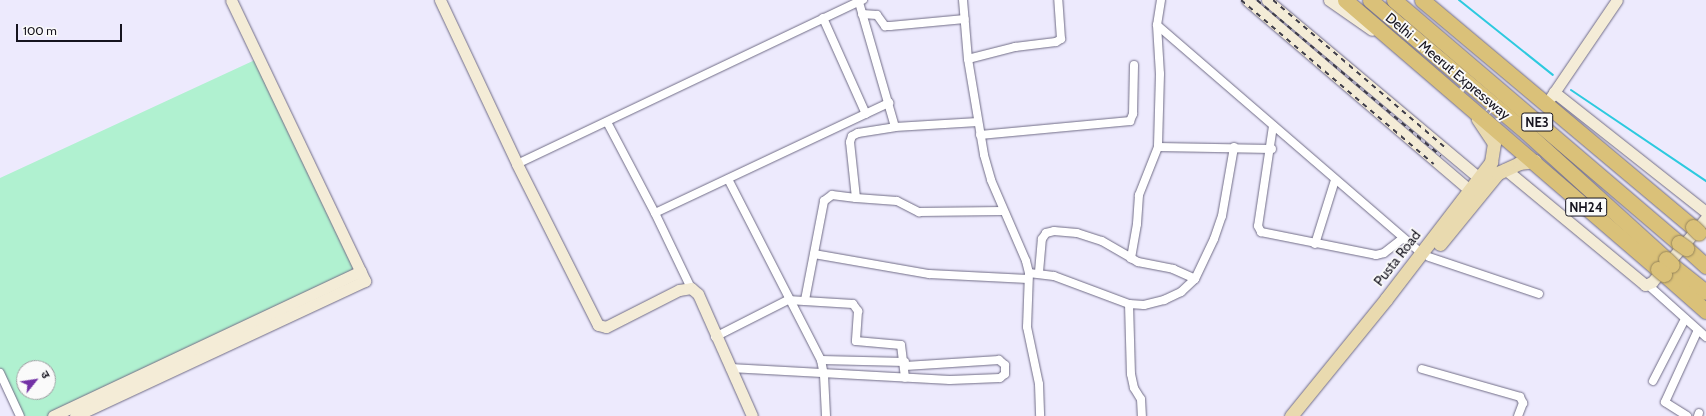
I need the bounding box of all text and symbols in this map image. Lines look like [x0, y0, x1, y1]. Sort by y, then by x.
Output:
street label: Delhi - Meerut Expressway [1382, 9, 1514, 123]
scale bar [18, 16, 124, 42]
text: 100 m [23, 23, 57, 38]
road number: NE3 [1521, 111, 1553, 133]
road number: NH24 [1565, 196, 1607, 218]
street label: Pusta Road [1370, 227, 1424, 289]
north arrow [16, 360, 56, 400]
text: उ [38, 368, 53, 381]

